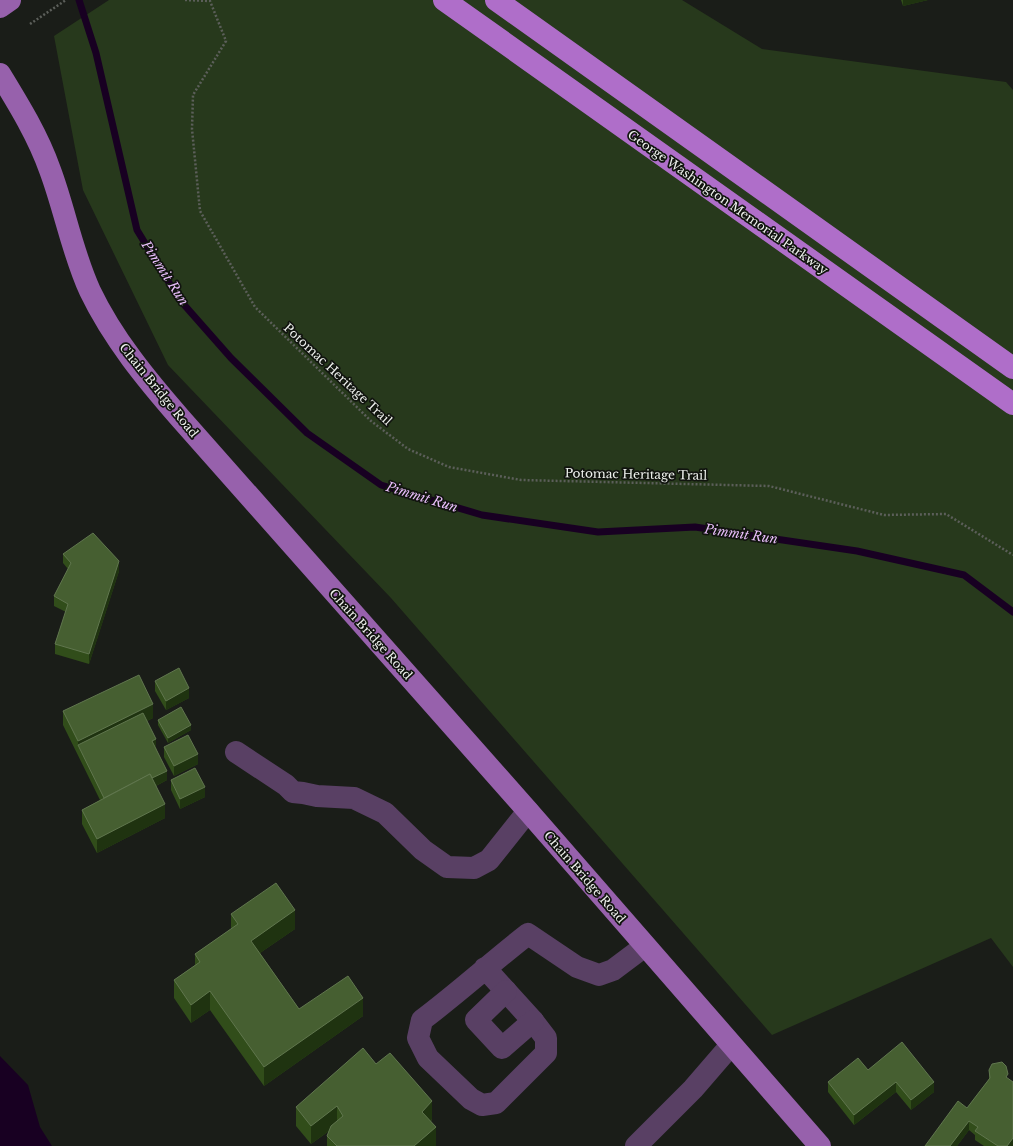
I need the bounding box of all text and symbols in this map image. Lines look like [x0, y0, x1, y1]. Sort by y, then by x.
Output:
street label: George Washington Memorial Parkway [625, 127, 831, 277]
water label: Pimmit Run [137, 236, 192, 309]
street label: Potomac Heritage Trail [281, 320, 395, 428]
street label: Chain Bridge Road [116, 340, 202, 440]
street label: Potomac Heritage Trail [565, 465, 707, 483]
water label: Pimmit Run [383, 478, 460, 516]
water label: Pimmit Run [702, 520, 779, 548]
street label: Chain Bridge Road [326, 586, 416, 682]
street label: Chain Bridge Road [541, 828, 629, 926]

